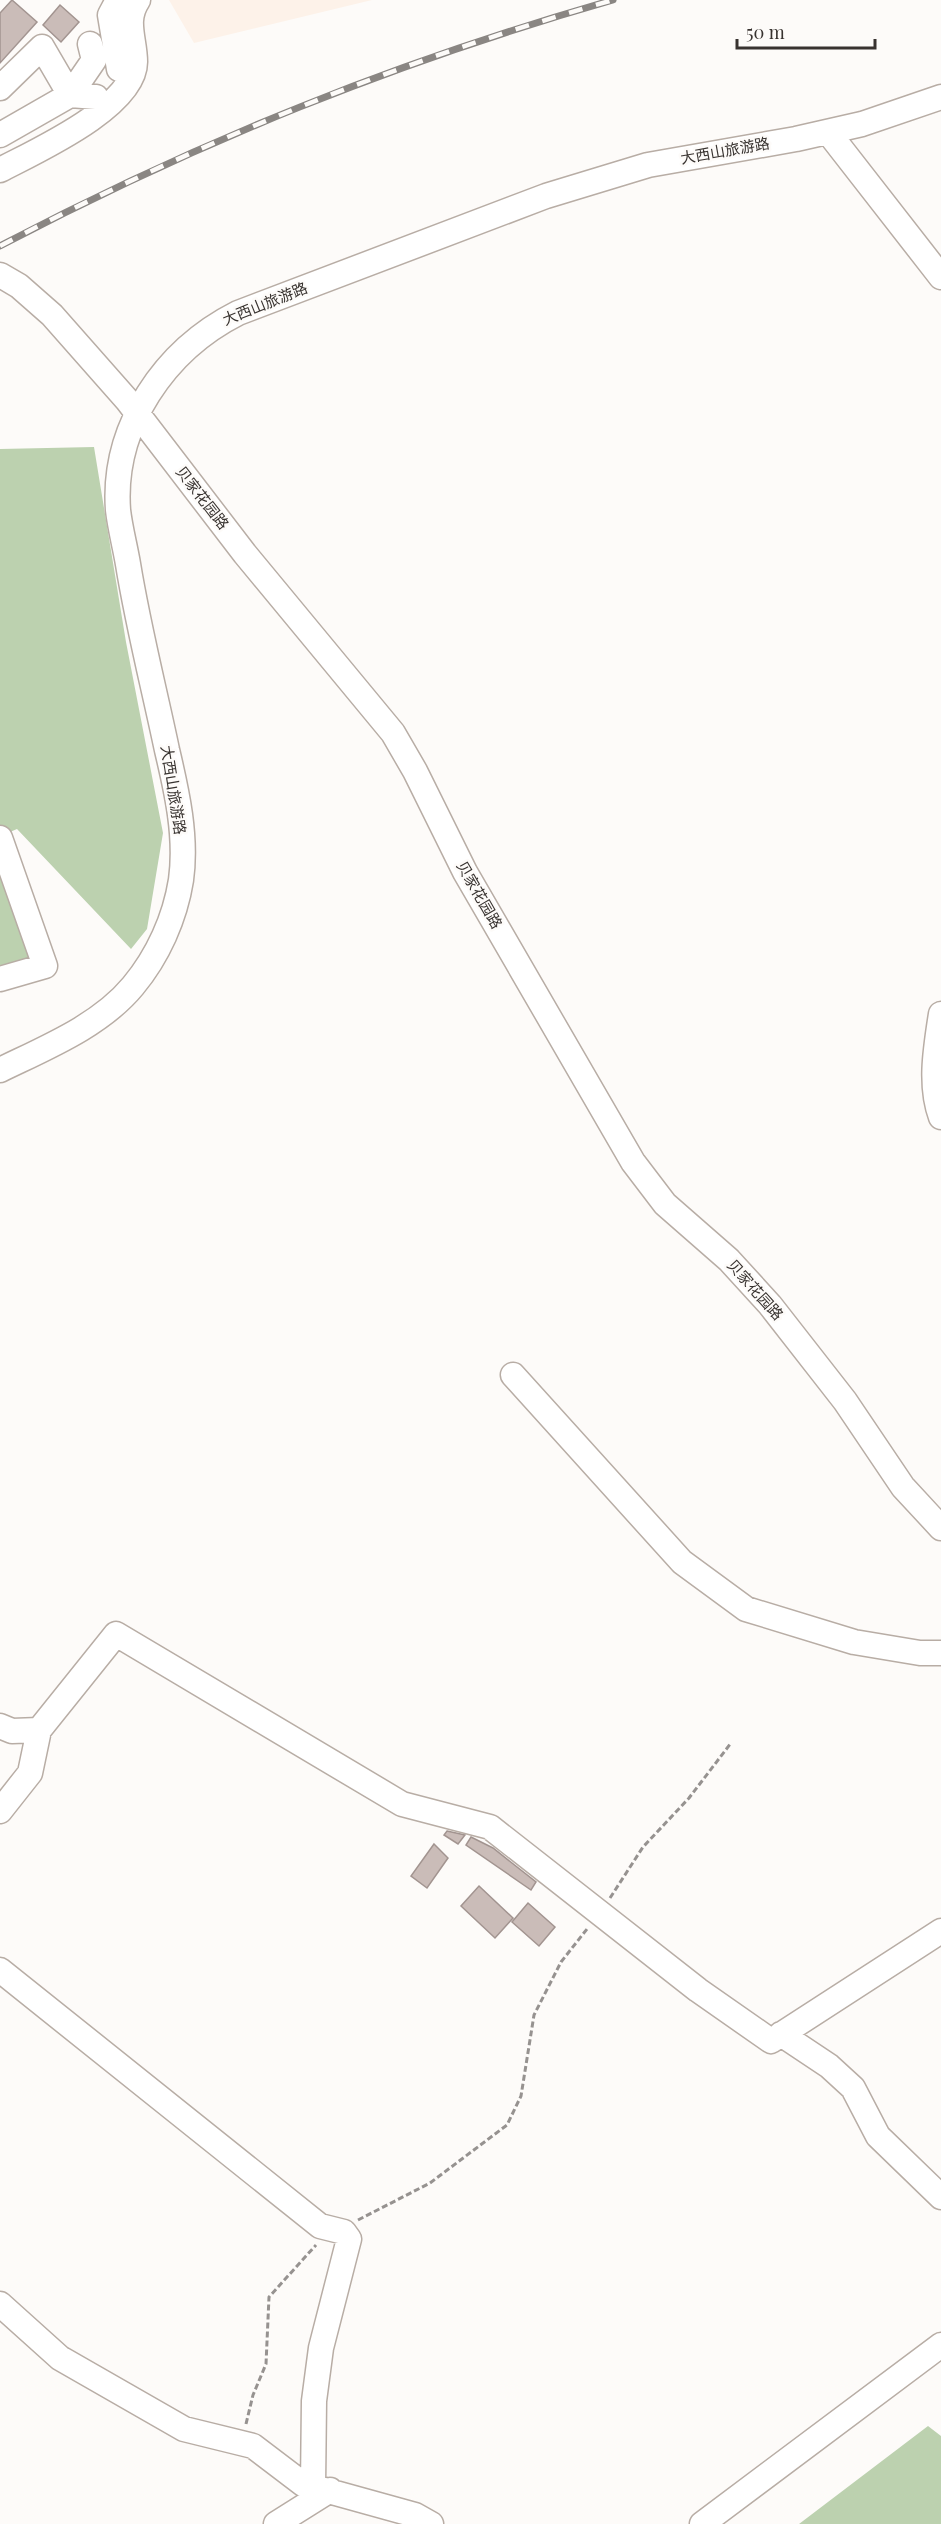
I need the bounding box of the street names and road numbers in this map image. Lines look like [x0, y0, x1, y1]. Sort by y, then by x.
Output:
street label: 大西山旅游路 [679, 132, 771, 168]
street label: 大西山旅游路 [219, 277, 310, 329]
street label: 贝家花园路 [172, 462, 234, 533]
street label: 大西山旅游路 [157, 744, 191, 836]
street label: 贝家花园路 [452, 857, 507, 932]
street label: 贝家花园路 [723, 1255, 788, 1324]

